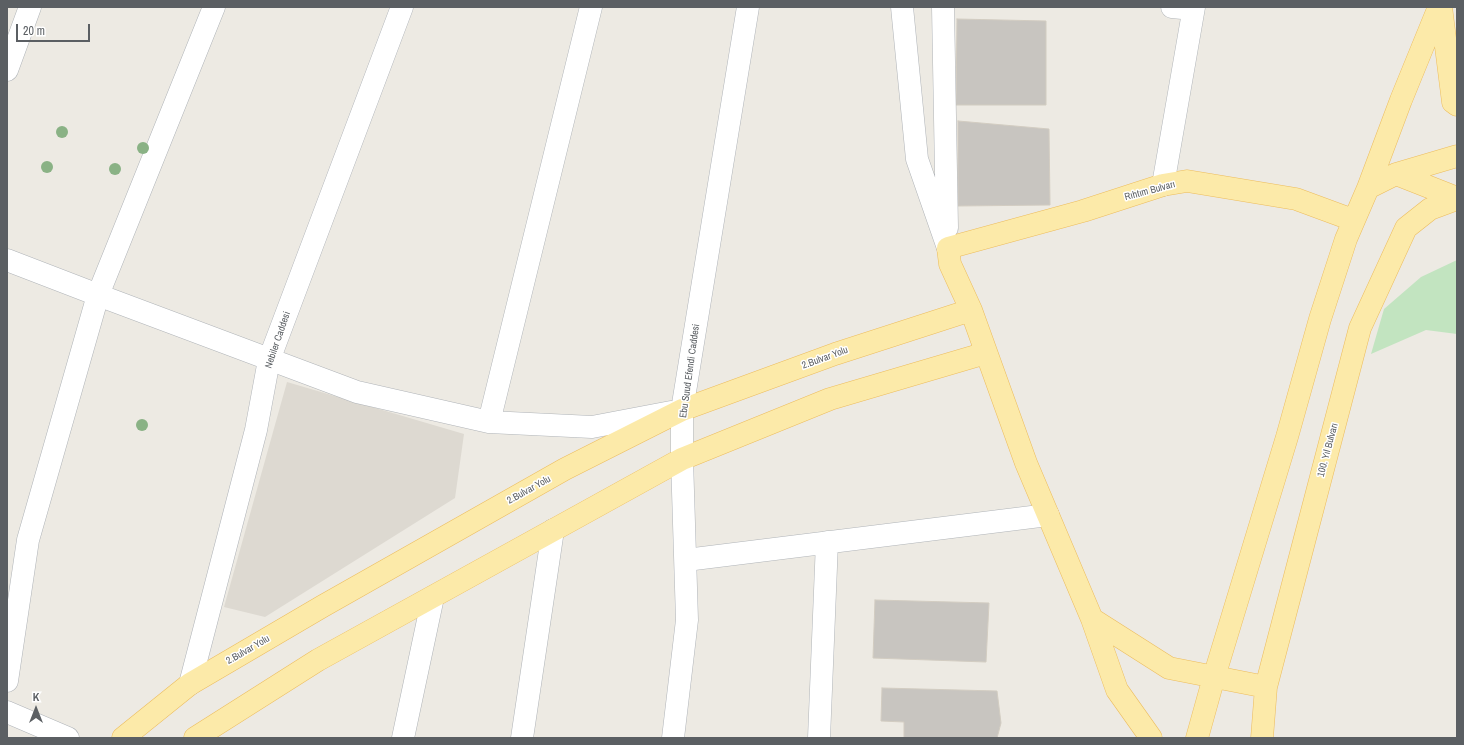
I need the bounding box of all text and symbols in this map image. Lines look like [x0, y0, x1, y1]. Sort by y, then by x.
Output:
scale bar [18, 16, 92, 42]
text: 20 m [23, 23, 45, 39]
street label: Rıhtım Bulvarı [1123, 178, 1177, 204]
street label: Nebiler Caddesi [263, 310, 293, 370]
street label: Ebu Suud Efendi Caddesi [677, 323, 703, 419]
street label: 2.Bulvar Yolu [800, 344, 850, 372]
street label: 100. Yıl Bulvarı [1315, 422, 1341, 478]
street label: 2.Bulvar Yolu [505, 473, 553, 507]
street label: 2.Bulvar Yolu [224, 633, 272, 667]
north arrow [16, 689, 56, 729]
text: K [33, 690, 39, 704]

